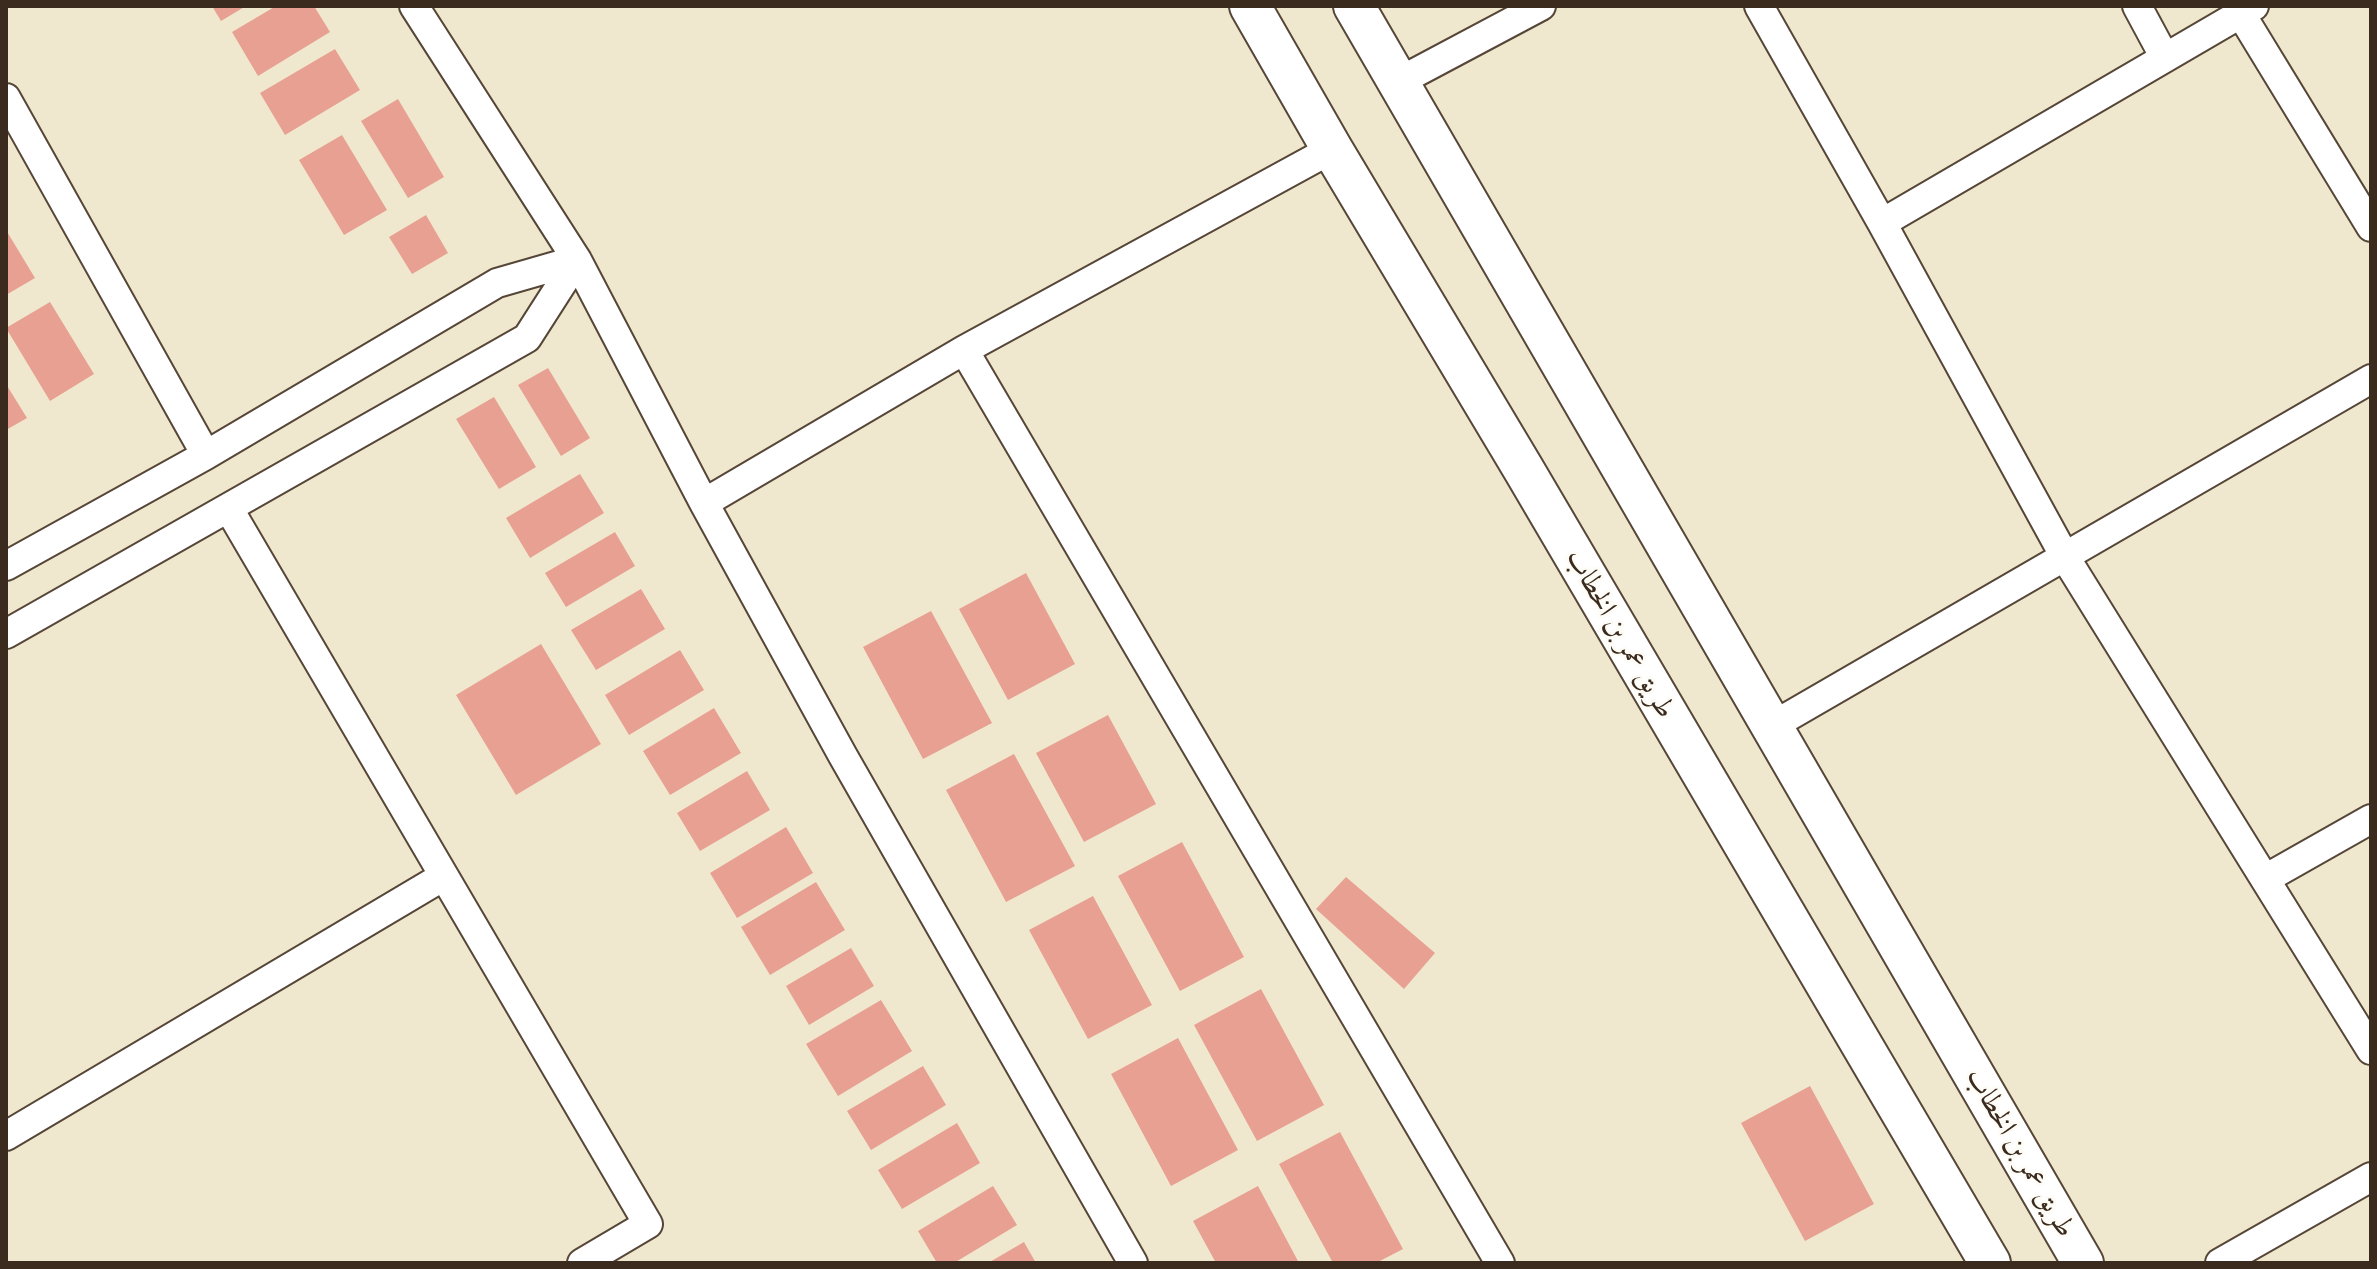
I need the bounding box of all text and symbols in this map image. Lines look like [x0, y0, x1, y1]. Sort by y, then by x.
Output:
street label: طريق عمر بن الخطاب [1558, 543, 1682, 725]
street label: طريق عمر بن الخطاب [1958, 1062, 2082, 1244]

